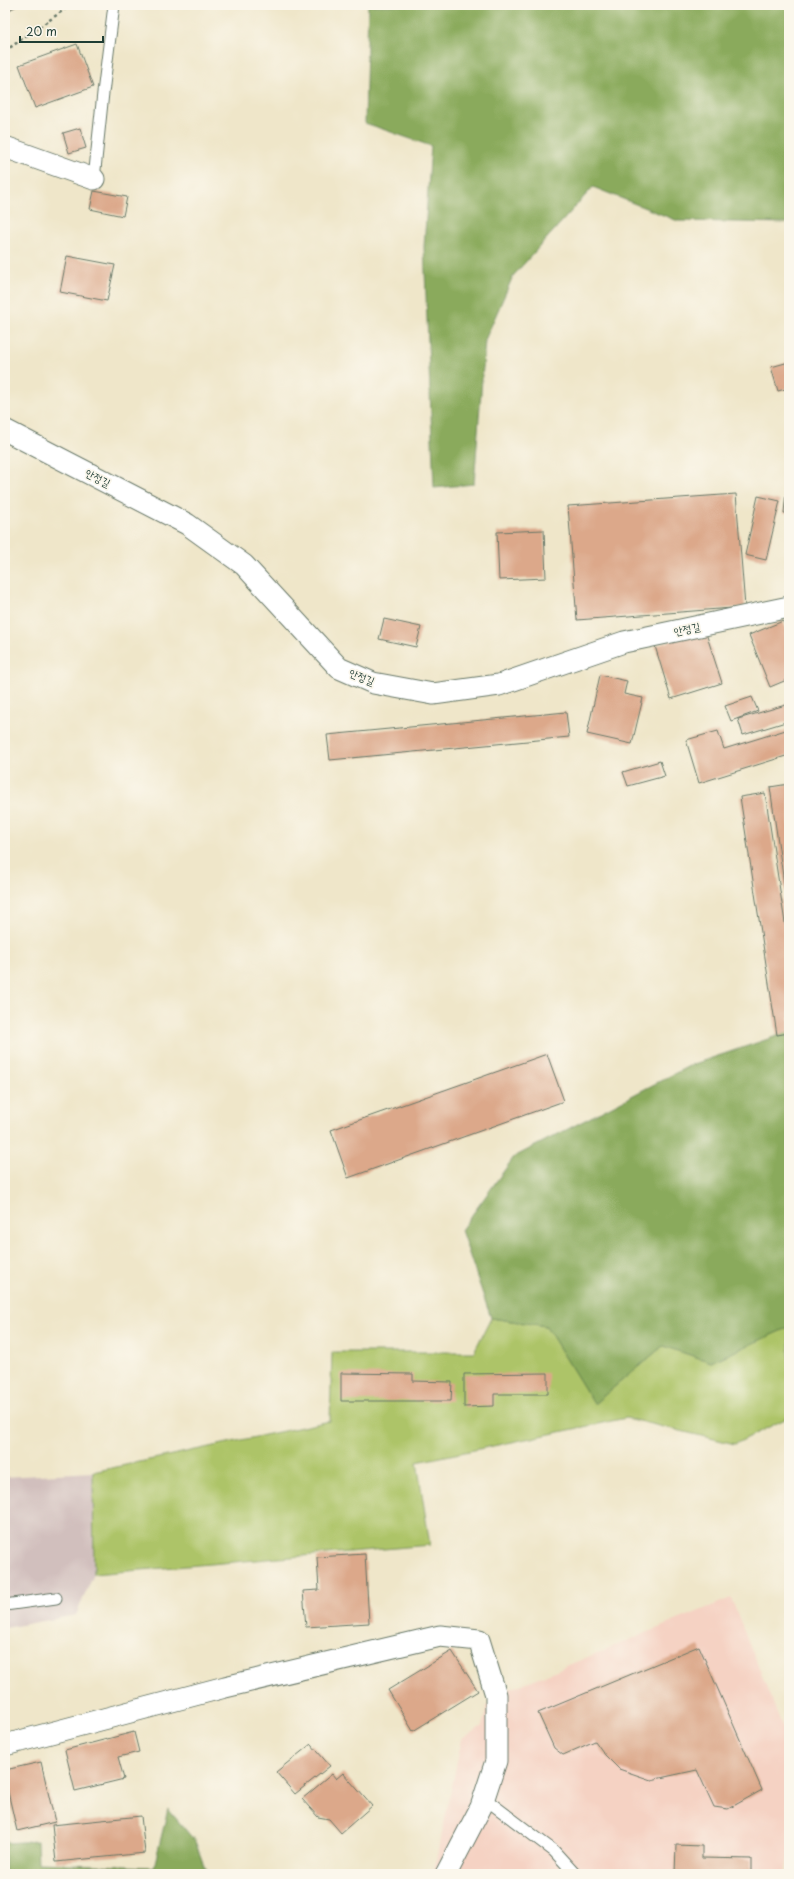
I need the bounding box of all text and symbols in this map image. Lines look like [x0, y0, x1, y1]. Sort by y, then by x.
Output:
scale bar [20, 18, 103, 44]
text: 20 m [26, 22, 57, 40]
street label: 안정길 [83, 464, 114, 491]
street label: 안정길 [672, 617, 702, 640]
street label: 안정길 [347, 664, 378, 689]

